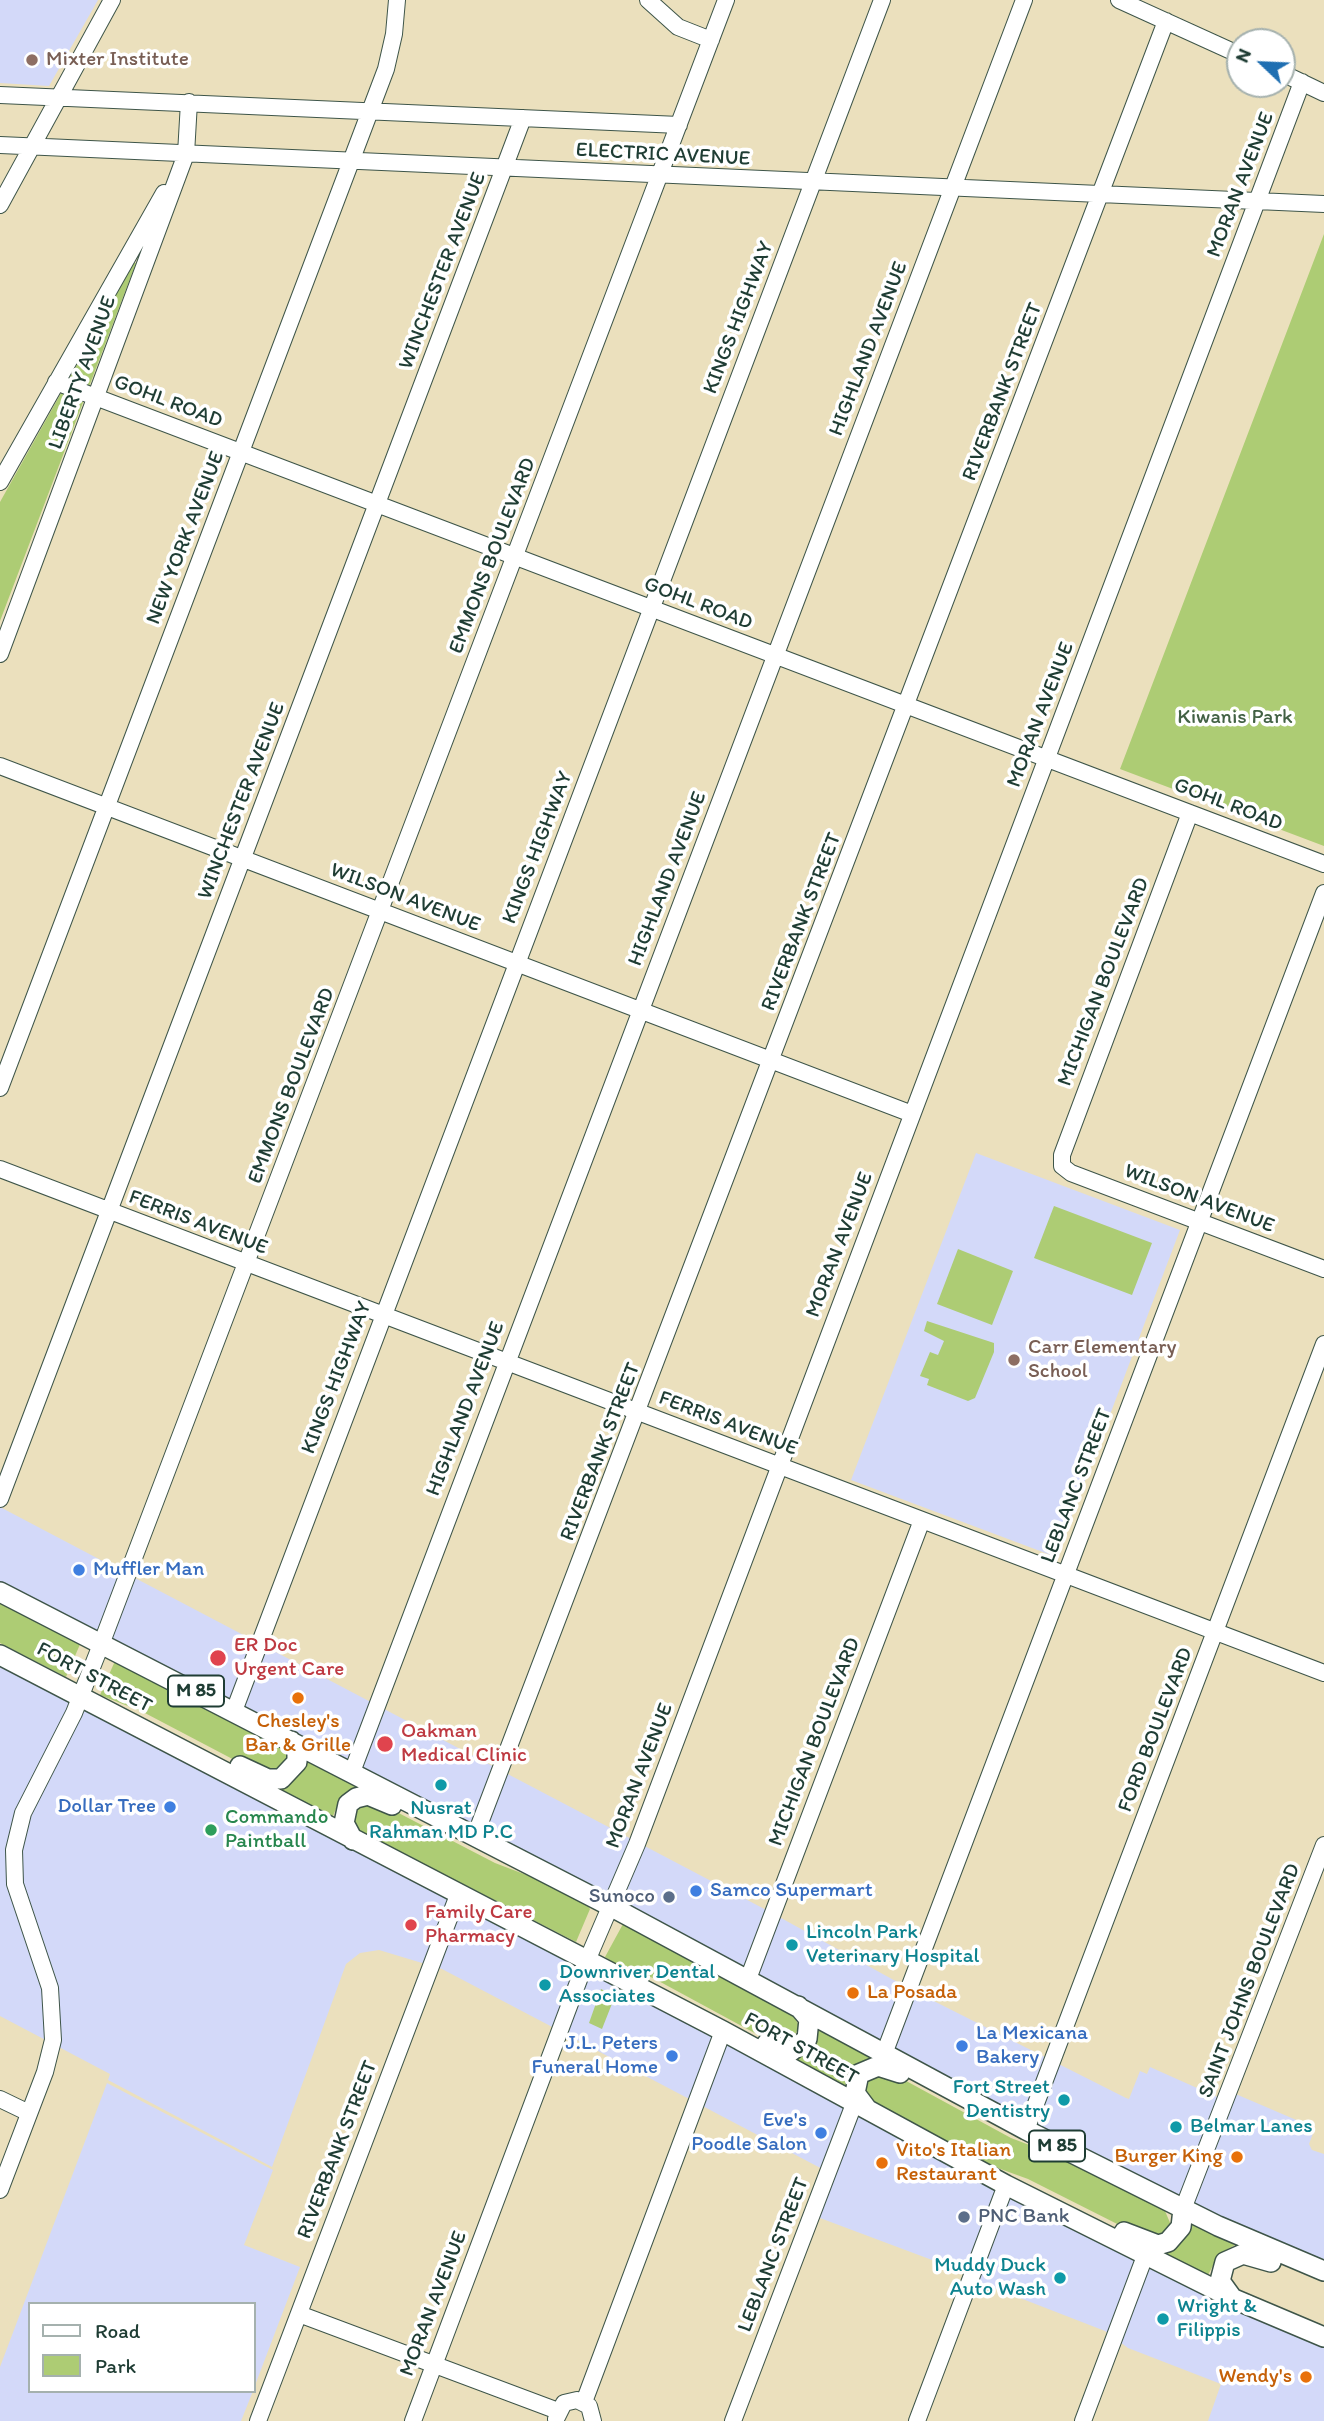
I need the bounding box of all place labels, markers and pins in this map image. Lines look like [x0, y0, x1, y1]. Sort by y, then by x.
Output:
place label: Mixter Institute [46, 47, 189, 73]
marker: Mixter Institute [24, 52, 40, 68]
place label: Carr Elementary School [1028, 1335, 1176, 1385]
marker: Carr Elementary School [1006, 1352, 1022, 1368]
place label: Muffler Man [93, 1557, 204, 1583]
marker: Muffler Man [71, 1562, 87, 1578]
place label: ER Doc Urgent Care [234, 1633, 344, 1683]
marker: ER Doc Urgent Care [208, 1648, 228, 1668]
marker: Chesley's Bar & Grille [290, 1690, 306, 1706]
place label: Chesley's Bar & Grille [245, 1709, 351, 1759]
place label: Oakman Medical Clinic [401, 1719, 527, 1769]
marker: Oakman Medical Clinic [375, 1734, 395, 1754]
marker: Nusrat Rahman MD P.C [433, 1777, 449, 1793]
place label: Dollar Tree [57, 1794, 156, 1820]
place label: Nusrat Rahman MD P.C [369, 1796, 513, 1846]
marker: Dollar Tree [162, 1799, 178, 1815]
place label: Commando Paintball [225, 1805, 328, 1855]
marker: Commando Paintball [203, 1822, 219, 1838]
place label: Samco Supermart [710, 1878, 873, 1904]
marker: Samco Supermart [688, 1883, 704, 1899]
place label: Sunoco [589, 1884, 655, 1910]
marker: Sunoco [661, 1889, 677, 1905]
place label: Family Care Pharmacy [425, 1900, 532, 1950]
marker: Family Care Pharmacy [403, 1917, 419, 1933]
place label: Lincoln Park Veterinary Hospital [806, 1920, 980, 1970]
marker: Lincoln Park Veterinary Hospital [784, 1937, 800, 1953]
place label: Downriver Dental Associates [559, 1960, 715, 2010]
marker: Downriver Dental Associates [537, 1977, 553, 1993]
place label: La Posada [867, 1980, 957, 2006]
marker: La Posada [845, 1985, 861, 2001]
place label: La Mexicana Bakery [976, 2021, 1088, 2071]
place label: J.L. Peters Funeral Home [532, 2031, 658, 2081]
marker: La Mexicana Bakery [954, 2038, 970, 2054]
marker: J.L. Peters Funeral Home [664, 2048, 680, 2064]
place label: Fort Street Dentistry [953, 2075, 1050, 2125]
marker: Fort Street Dentistry [1056, 2092, 1072, 2108]
place label: Eve's Poodle Salon [691, 2108, 807, 2158]
place label: Belmar Lanes [1190, 2114, 1313, 2140]
marker: Belmar Lanes [1168, 2119, 1184, 2135]
marker: Eve's Poodle Salon [813, 2125, 829, 2141]
place label: Vito's Italian Restaurant [896, 2138, 1011, 2188]
place label: Burger King [1114, 2144, 1223, 2170]
marker: Burger King [1229, 2149, 1245, 2165]
marker: Vito's Italian Restaurant [874, 2155, 890, 2171]
place label: PNC Bank [978, 2204, 1069, 2230]
marker: PNC Bank [956, 2209, 972, 2225]
place label: Muddy Duck Auto Wash [934, 2253, 1046, 2303]
marker: Muddy Duck Auto Wash [1052, 2270, 1068, 2286]
place label: Wright & Filippis [1177, 2294, 1257, 2344]
marker: Wright & Filippis [1155, 2311, 1171, 2327]
place label: Wendy's [1218, 2364, 1292, 2390]
marker: Wendy's [1298, 2369, 1314, 2385]

